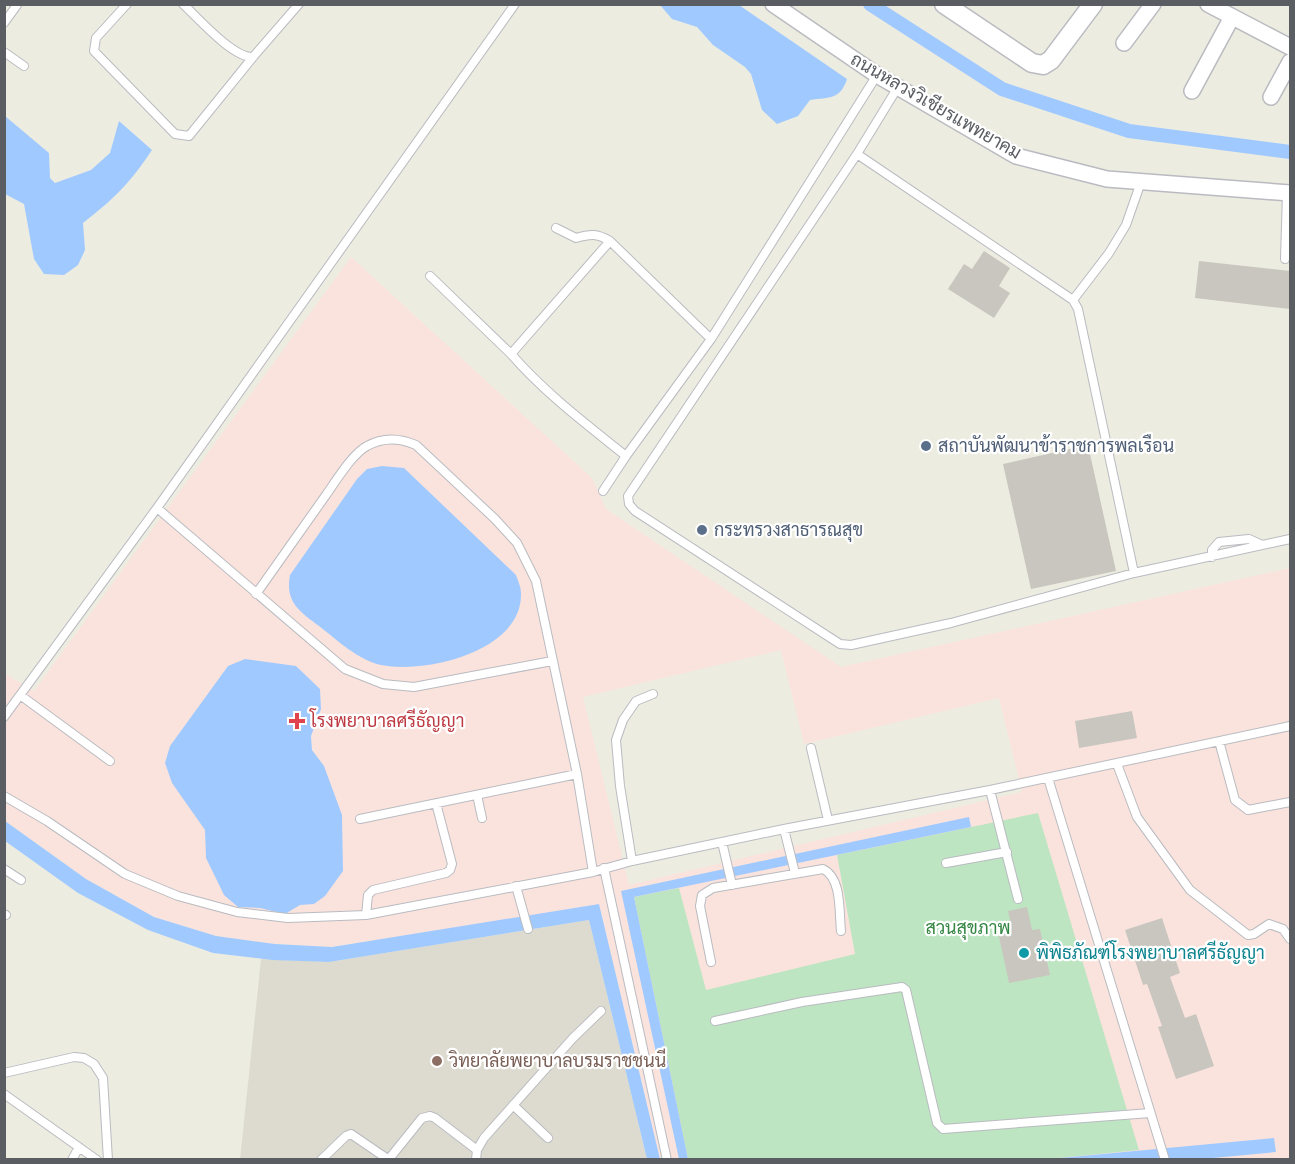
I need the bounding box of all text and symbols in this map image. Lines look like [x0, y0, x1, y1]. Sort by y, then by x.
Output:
street label: ถนนหลวงวิเชียรแพทยาคม [847, 46, 1026, 163]
place label: สถาบันพัฒนาข้าราชการพลเรือน [938, 434, 1174, 456]
marker: สถาบันพัฒนาข้าราชการพลเรือน [919, 439, 933, 453]
place label: กระทรวงสาธารณสุข [714, 519, 863, 542]
marker: กระทรวงสาธารณสุข [695, 523, 709, 537]
place label: โรงพยาบาลศรีธัญญา [309, 708, 464, 732]
marker: โรงพยาบาลศรีธัญญา [288, 712, 306, 730]
park label: สวนสุขภาพ [925, 917, 1011, 940]
place label: พิพิธภัณฑ์โรงพยาบาลศรีธัญญา [1036, 940, 1265, 964]
marker: พิพิธภัณฑ์โรงพยาบาลศรีธัญญา [1017, 946, 1031, 960]
place label: วิทยาลัยพยาบาลบรมราชชนนี [448, 1048, 666, 1071]
marker: วิทยาลัยพยาบาลบรมราชชนนี [430, 1054, 444, 1068]

